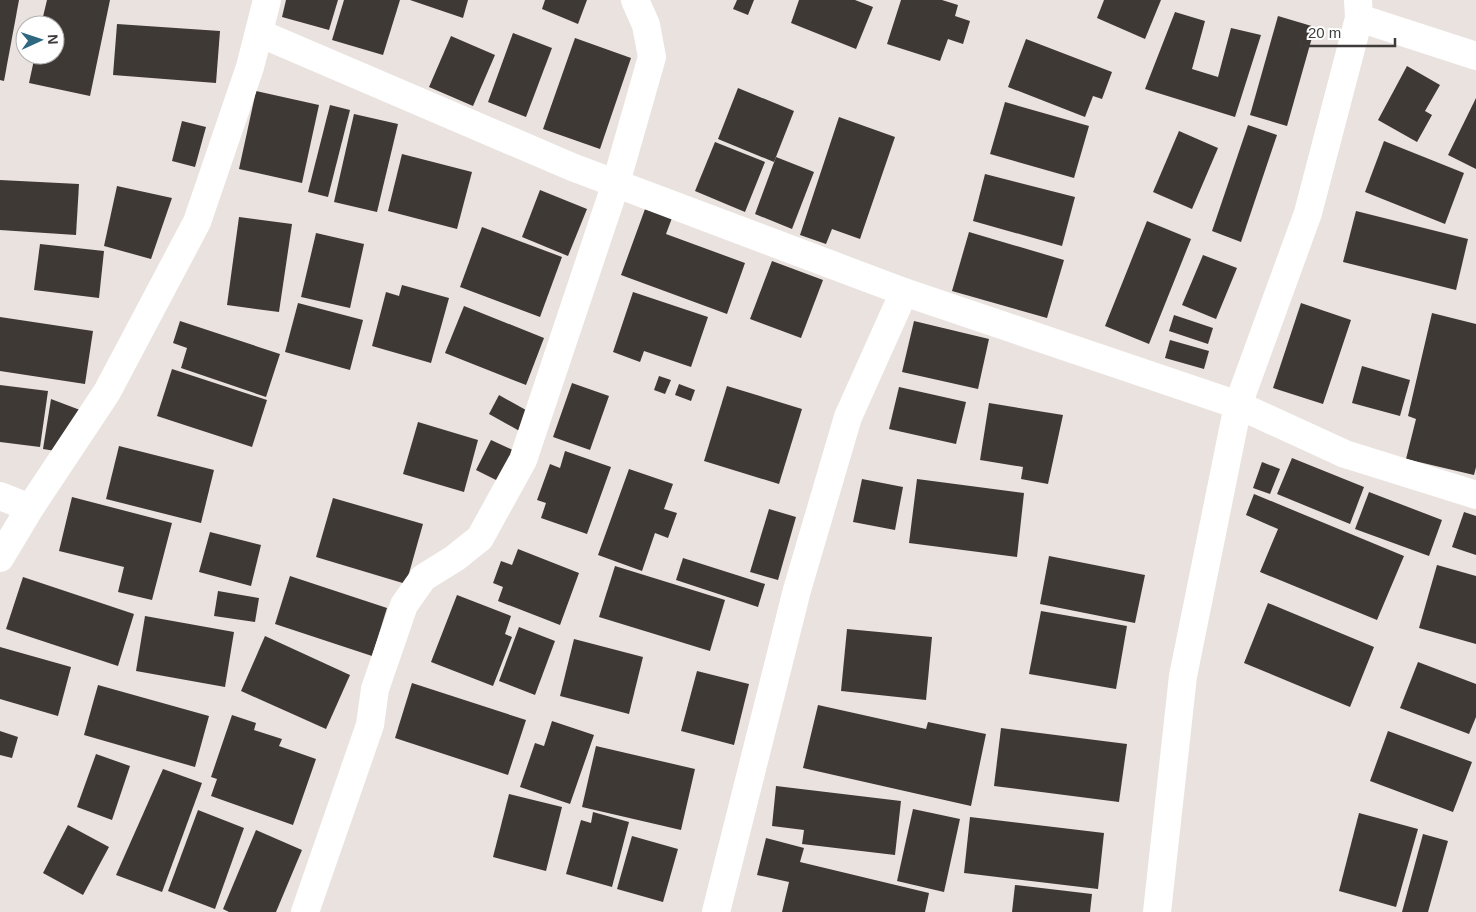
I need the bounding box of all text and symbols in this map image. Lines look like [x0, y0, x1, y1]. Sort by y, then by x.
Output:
north arrow [15, 15, 65, 65]
scale bar [1301, 15, 1395, 47]
text: 20 m [1308, 24, 1341, 41]
text: N [45, 34, 61, 45]

